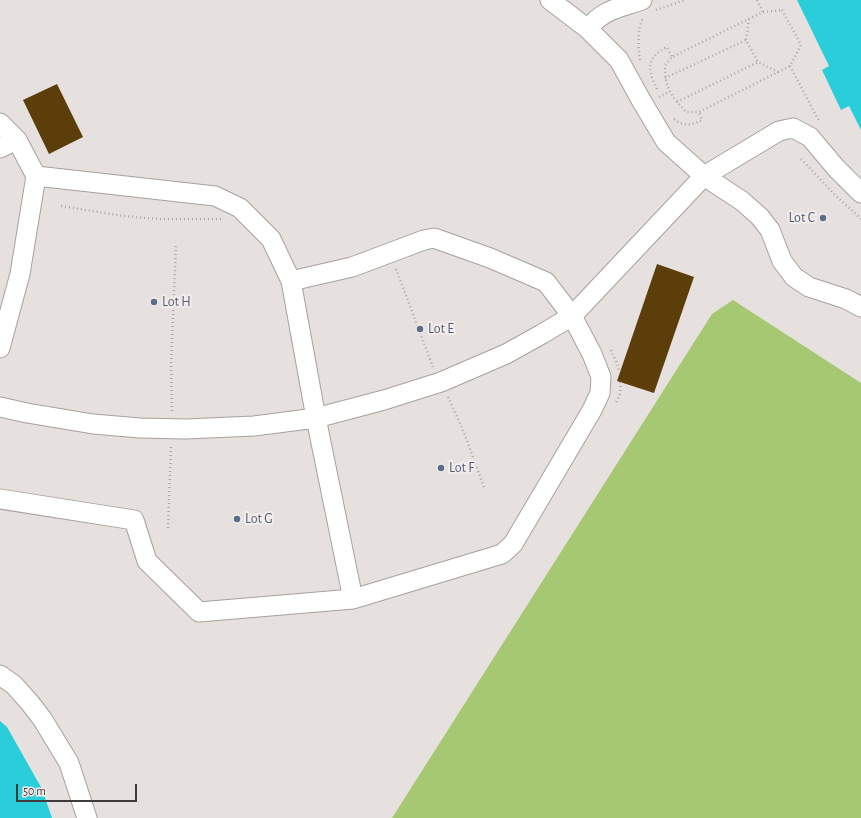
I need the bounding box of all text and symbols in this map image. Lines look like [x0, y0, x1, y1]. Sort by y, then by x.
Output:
place label: Lot C [788, 210, 815, 226]
marker: Lot C [818, 213, 828, 223]
place label: Lot H [162, 294, 191, 310]
marker: Lot H [149, 297, 159, 307]
place label: Lot E [428, 321, 454, 337]
marker: Lot E [415, 324, 425, 334]
place label: Lot F [449, 460, 474, 476]
marker: Lot F [436, 463, 446, 473]
place label: Lot G [245, 511, 273, 527]
marker: Lot G [232, 514, 242, 524]
scale bar [18, 776, 139, 802]
text: 50 m [23, 785, 46, 797]

